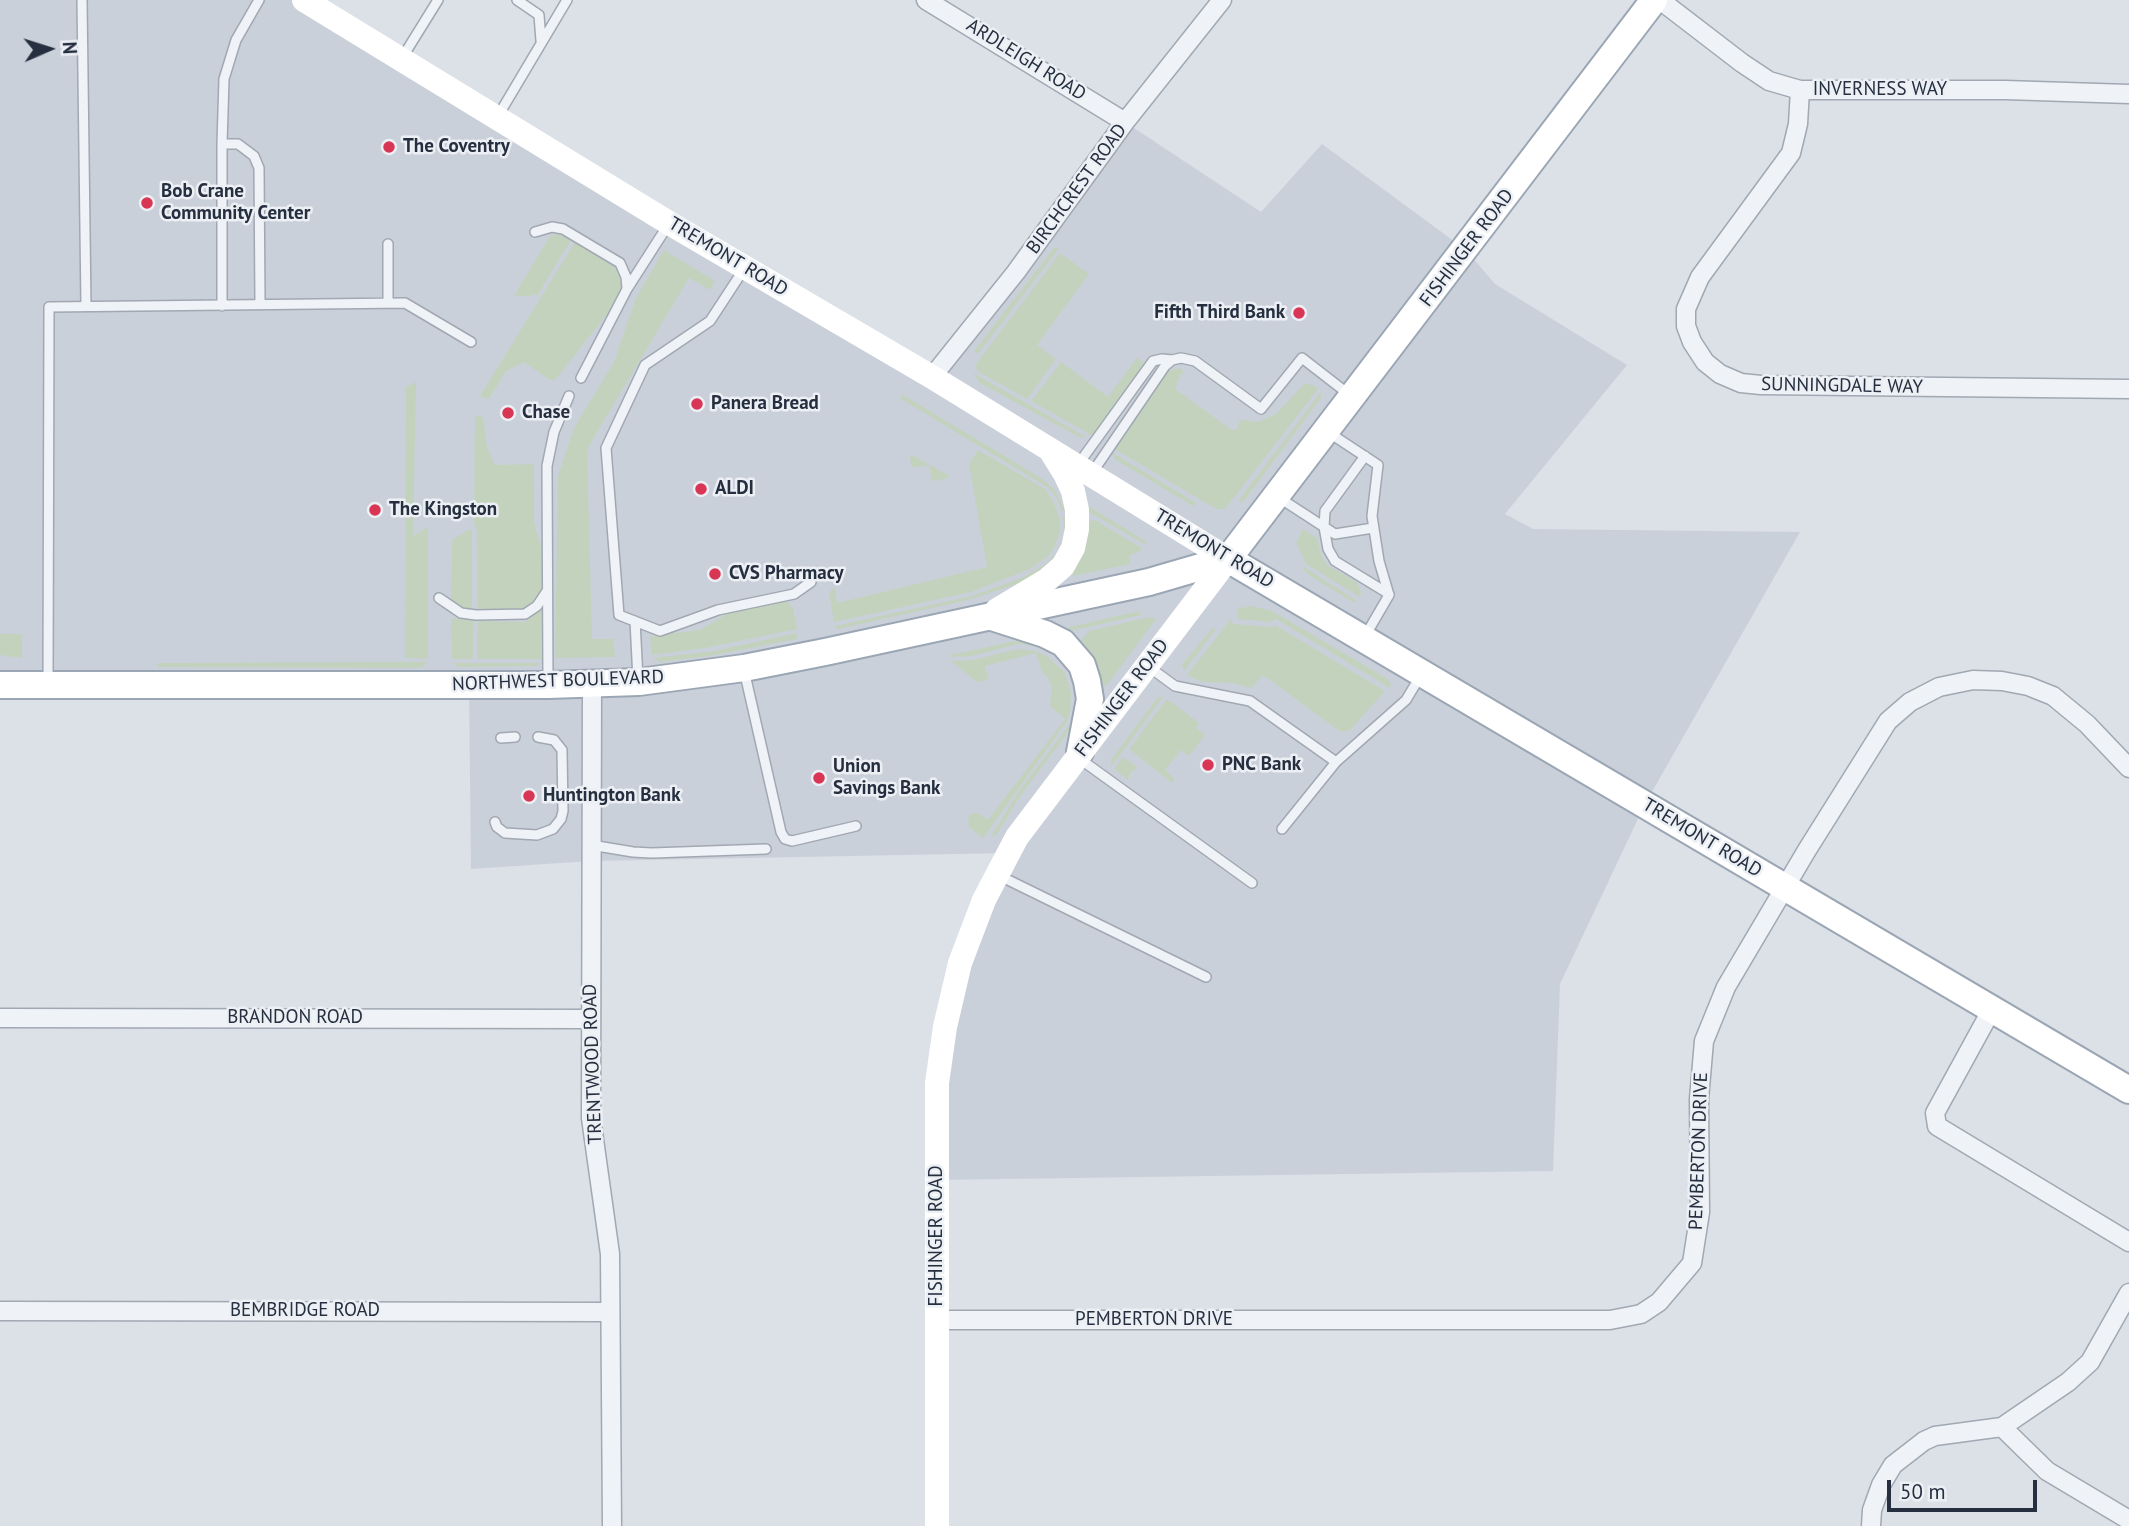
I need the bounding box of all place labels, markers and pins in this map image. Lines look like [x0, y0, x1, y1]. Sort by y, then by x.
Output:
place label: The Coventry [403, 136, 510, 158]
marker: The Coventry [381, 139, 397, 155]
place label: Bob Crane Community Center [161, 181, 310, 225]
marker: Bob Crane Community Center [139, 195, 155, 211]
place label: Fifth Third Bank [1154, 302, 1285, 324]
marker: Fifth Third Bank [1291, 305, 1307, 321]
place label: Panera Bread [711, 393, 819, 415]
marker: Panera Bread [689, 396, 705, 412]
place label: Chase [522, 402, 570, 424]
marker: Chase [500, 405, 516, 421]
place label: ALDI [715, 478, 754, 500]
marker: ALDI [693, 481, 709, 497]
place label: The Kingston [389, 499, 497, 521]
marker: The Kingston [367, 502, 383, 518]
place label: CVS Pharmacy [729, 563, 844, 585]
marker: CVS Pharmacy [707, 566, 723, 582]
place label: PNC Bank [1222, 754, 1301, 776]
place label: Union Savings Bank [833, 756, 940, 800]
marker: PNC Bank [1200, 757, 1216, 773]
marker: Union Savings Bank [811, 770, 827, 786]
place label: Huntington Bank [543, 785, 680, 807]
marker: Huntington Bank [521, 788, 537, 804]

